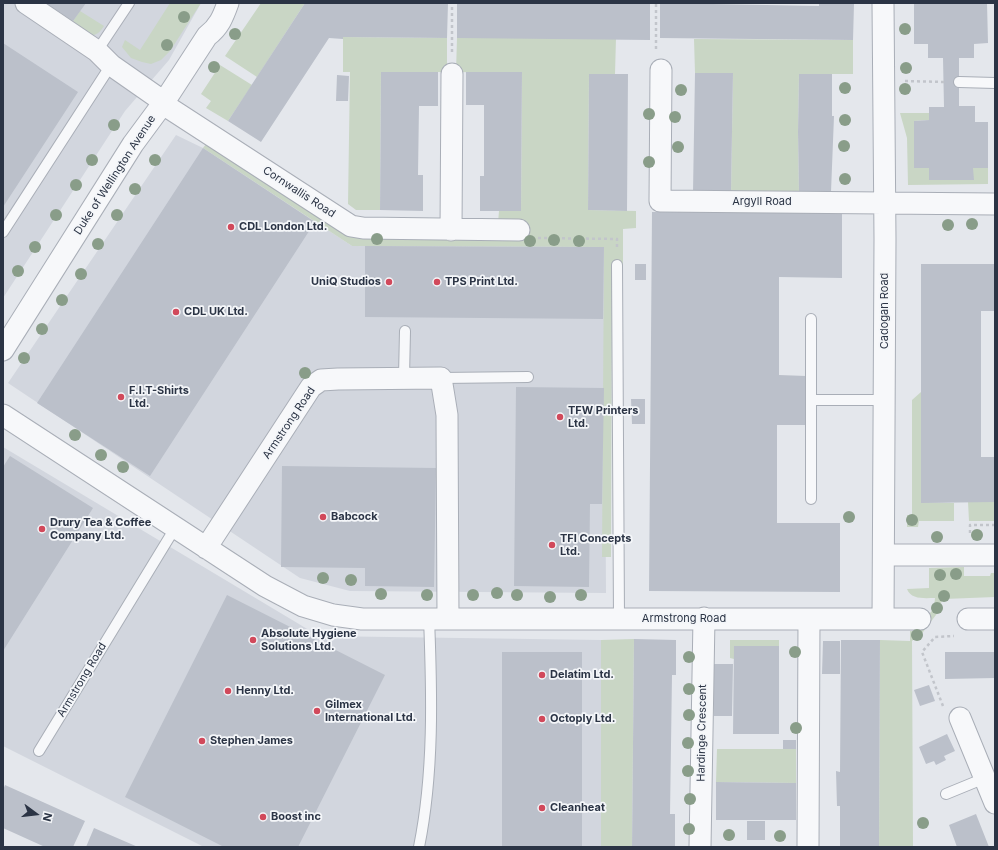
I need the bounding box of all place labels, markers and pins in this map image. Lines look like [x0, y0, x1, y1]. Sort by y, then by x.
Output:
place label: CDL London Ltd. [239, 220, 327, 234]
marker: CDL London Ltd. [226, 222, 236, 232]
place label: UniQ Studios [311, 275, 381, 289]
place label: TPS Print Ltd. [445, 275, 518, 289]
marker: UniQ Studios [384, 277, 394, 287]
marker: TPS Print Ltd. [432, 277, 442, 287]
place label: CDL UK Ltd. [184, 305, 248, 319]
marker: CDL UK Ltd. [171, 307, 181, 317]
place label: F.I.T-Shirts Ltd. [129, 384, 189, 410]
marker: F.I.T-Shirts Ltd. [116, 392, 126, 402]
place label: TFW Printers Ltd. [568, 404, 638, 430]
marker: TFW Printers Ltd. [555, 412, 565, 422]
place label: Babcock [331, 510, 378, 524]
marker: Babcock [318, 512, 328, 522]
place label: Drury Tea & Coffee Company Ltd. [50, 516, 151, 542]
marker: Drury Tea & Coffee Company Ltd. [37, 524, 47, 534]
place label: TFI Concepts Ltd. [560, 532, 631, 558]
marker: TFI Concepts Ltd. [547, 540, 557, 550]
place label: Absolute Hygiene Solutions Ltd. [261, 627, 357, 653]
marker: Absolute Hygiene Solutions Ltd. [248, 635, 258, 645]
place label: Delatim Ltd. [550, 668, 614, 682]
marker: Delatim Ltd. [537, 670, 547, 680]
place label: Henny Ltd. [236, 684, 294, 698]
marker: Henny Ltd. [223, 686, 233, 696]
place label: Gilmex International Ltd. [325, 698, 416, 724]
marker: Gilmex International Ltd. [312, 706, 322, 716]
place label: Octoply Ltd. [550, 712, 615, 726]
marker: Octoply Ltd. [537, 714, 547, 724]
place label: Stephen James [210, 734, 293, 748]
marker: Stephen James [197, 736, 207, 746]
place label: Cleanheat [550, 801, 605, 815]
marker: Cleanheat [537, 803, 547, 813]
place label: Boost inc [271, 810, 321, 824]
marker: Boost inc [258, 812, 268, 822]

